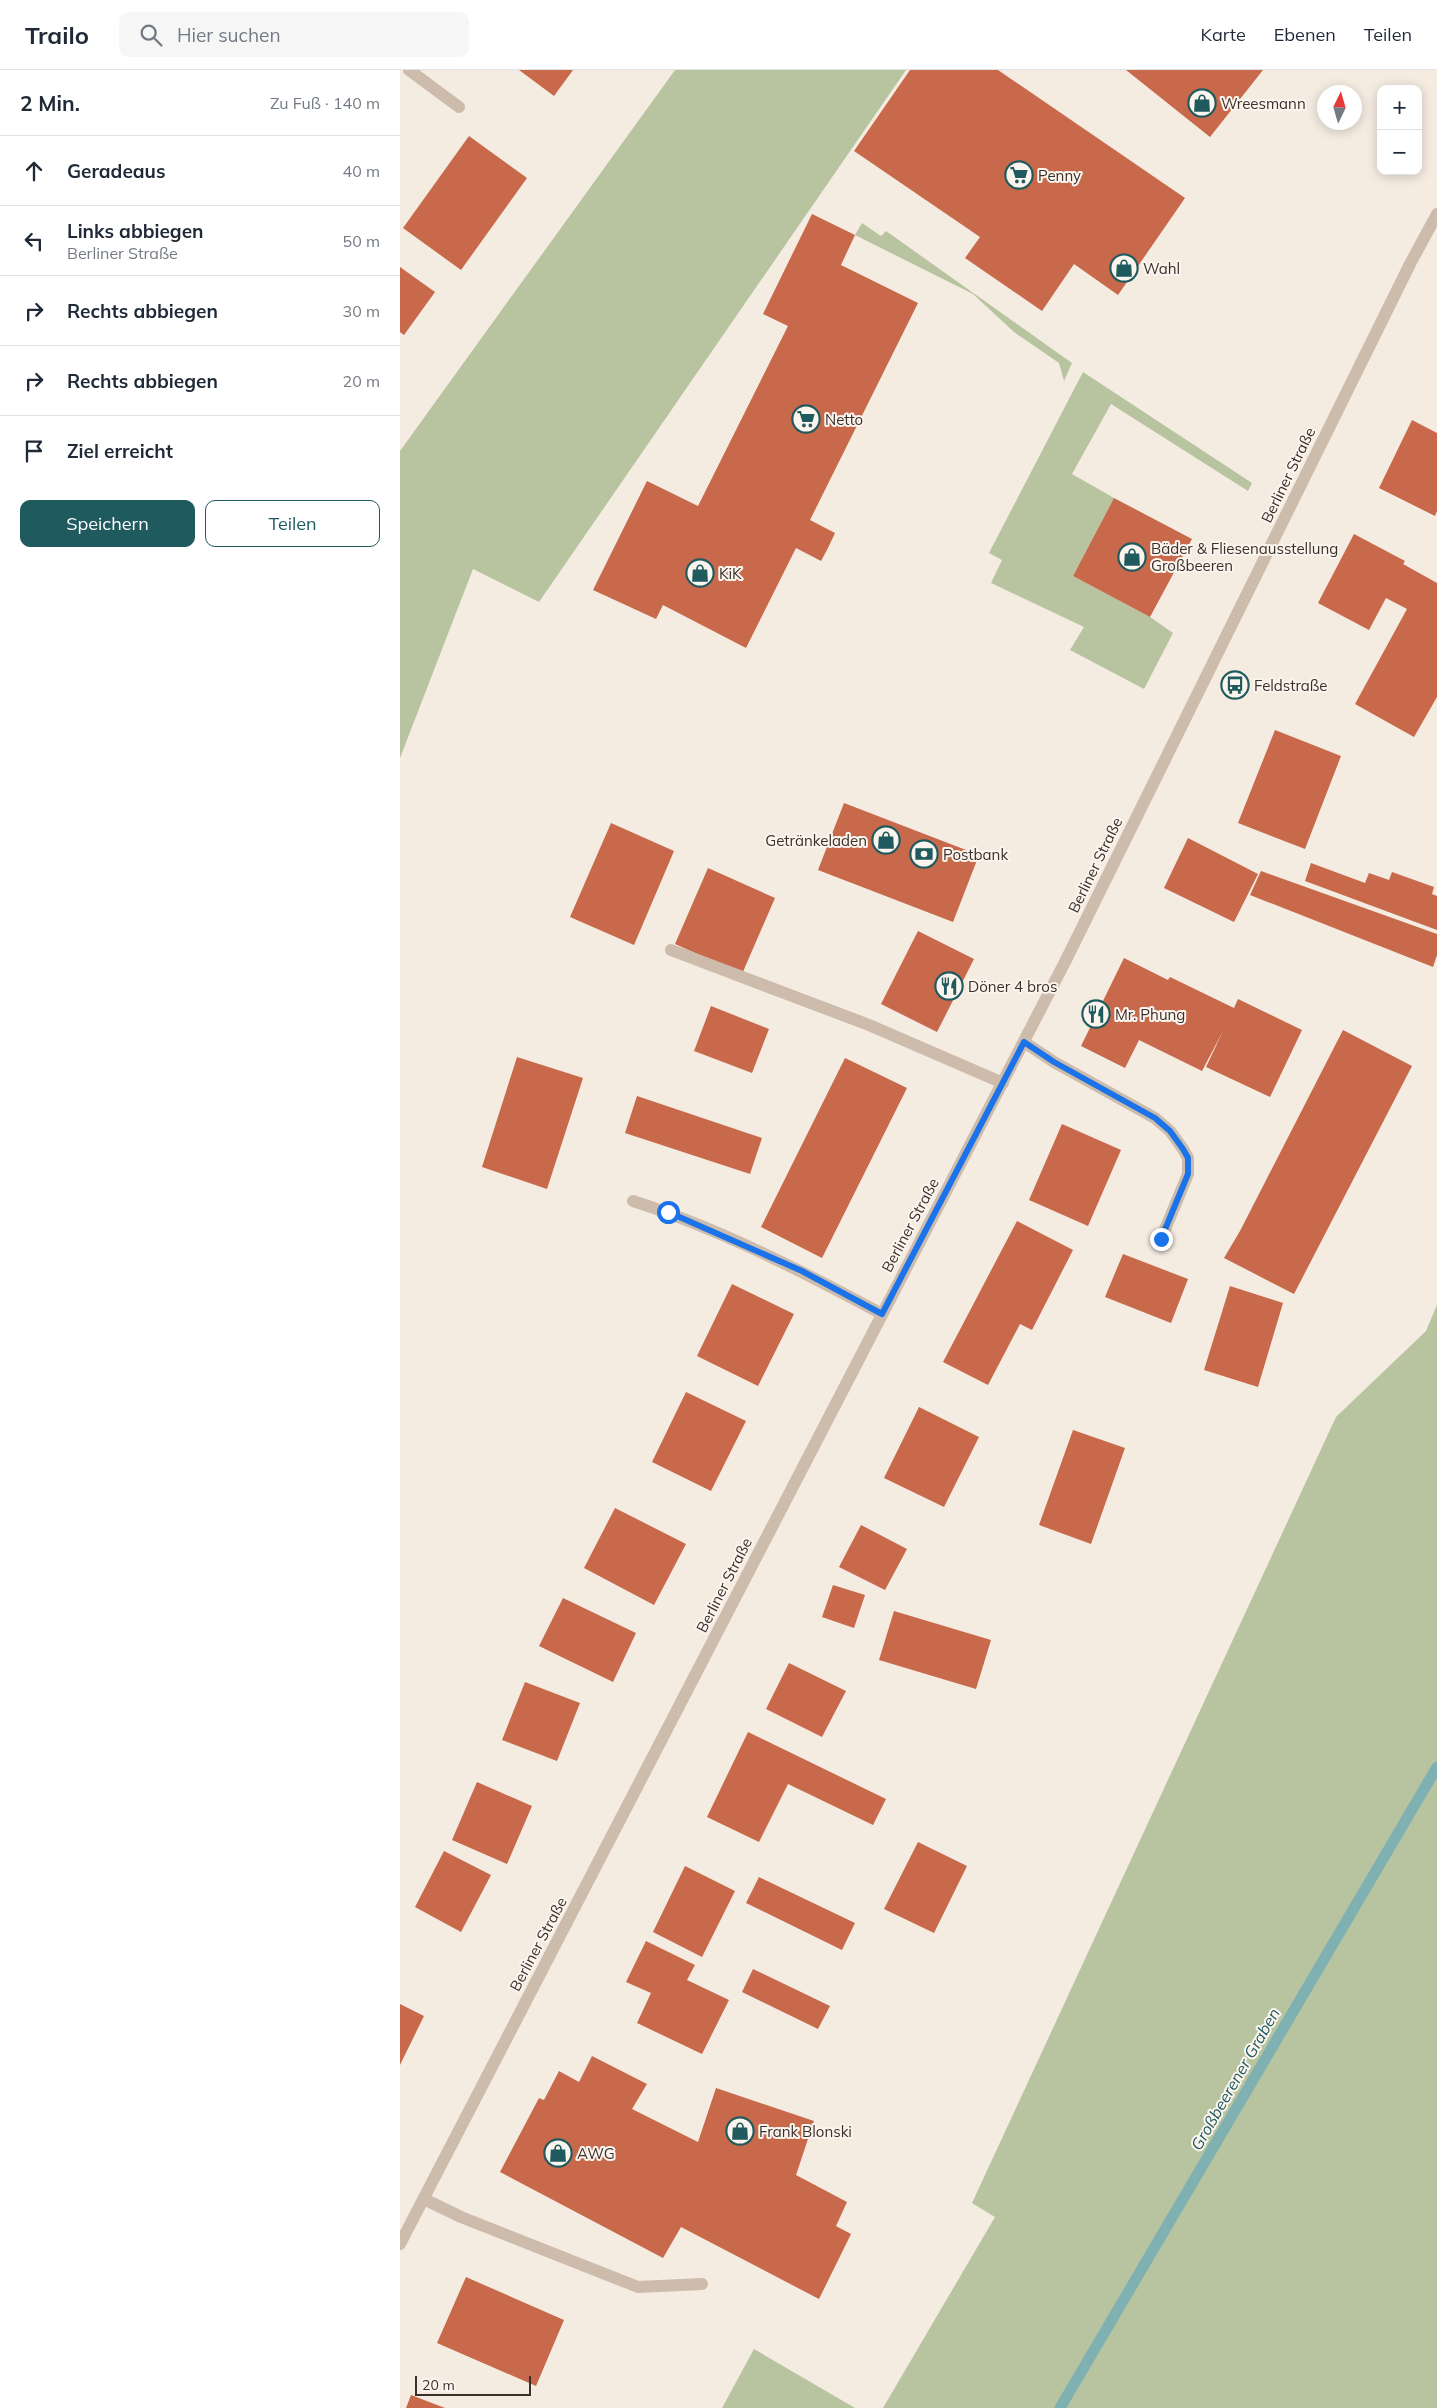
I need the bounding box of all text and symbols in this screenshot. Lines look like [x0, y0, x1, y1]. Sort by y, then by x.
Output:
search box [119, 12, 469, 57]
text: Trailo [25, 20, 89, 50]
icon: search [137, 21, 165, 49]
text: Hier suchen [177, 23, 281, 47]
text: Karte [1200, 23, 1246, 46]
text: Ebenen [1274, 23, 1336, 46]
text: Teilen [1364, 23, 1412, 46]
north arrow [1317, 85, 1362, 130]
map controls [1377, 85, 1422, 175]
button: + [1377, 85, 1422, 130]
shop icon: Wreesmann [1187, 88, 1217, 118]
text: 2 Min. [20, 90, 80, 116]
text: Zu Fuß · 140 m [270, 93, 380, 113]
place label: Wreesmann [1221, 94, 1306, 113]
button: − [1377, 130, 1422, 175]
icon: ahead [20, 157, 48, 185]
text: Geradeaus [67, 159, 165, 183]
supermarket icon: Penny [1004, 160, 1034, 190]
text: 40 m [343, 161, 380, 181]
place label: Penny [1038, 166, 1081, 185]
text: Links abbiegen [67, 219, 204, 243]
icon: left [20, 227, 48, 255]
text: 50 m [343, 231, 380, 251]
text: Berliner Straße [67, 243, 178, 263]
shop icon: Wahl [1109, 253, 1139, 283]
place label: Wahl [1143, 259, 1180, 278]
icon: right [20, 297, 48, 325]
text: Rechts abbiegen [67, 299, 218, 323]
text: 30 m [343, 301, 380, 321]
icon: right [20, 367, 48, 395]
text: Rechts abbiegen [67, 369, 218, 393]
text: 20 m [343, 371, 380, 391]
supermarket icon: Netto [791, 404, 821, 434]
place label: Netto [825, 410, 863, 429]
street label: Berliner Straße [1257, 424, 1319, 526]
icon: arrive [20, 437, 48, 465]
text: Ziel erreicht [67, 439, 173, 463]
button: Speichern [20, 500, 195, 547]
button: Teilen [205, 500, 380, 547]
place label: Bäder & Fliesenausstellung Großbeeren [1151, 539, 1338, 575]
shop icon: Bäder & Fliesenausstellung Großbeeren [1117, 542, 1147, 572]
shop icon: KiK [685, 558, 715, 588]
place label: KiK [719, 564, 742, 583]
bus stop icon: Feldstraße [1220, 670, 1250, 700]
place label: Feldstraße [1254, 676, 1328, 695]
street label: Berliner Straße [1064, 814, 1126, 916]
shop icon: Getränkeladen [871, 825, 901, 855]
place label: Getränkeladen [765, 831, 867, 850]
bank icon: Postbank [909, 839, 939, 869]
place label: Postbank [943, 845, 1008, 864]
restaurant icon: Döner 4 bros [934, 971, 964, 1001]
place label: Döner 4 bros [968, 977, 1057, 996]
restaurant icon: Mr. Phung [1081, 999, 1111, 1029]
place label: Mr. Phung [1115, 1005, 1185, 1024]
street label: Berliner Straße [877, 1175, 943, 1275]
route start [657, 1201, 680, 1224]
route end [1150, 1228, 1173, 1251]
street label: Berliner Straße [692, 1534, 756, 1636]
street label: Berliner Straße [505, 1894, 571, 1994]
water label: Großbeerener Graben [1186, 2004, 1284, 2154]
shop icon: Frank Blonski [725, 2116, 755, 2146]
place label: Frank Blonski [759, 2122, 852, 2141]
shop icon: AWG [543, 2138, 573, 2168]
place label: AWG [577, 2144, 615, 2163]
scale bar [415, 2373, 531, 2396]
text: 20 m [422, 2376, 455, 2394]

